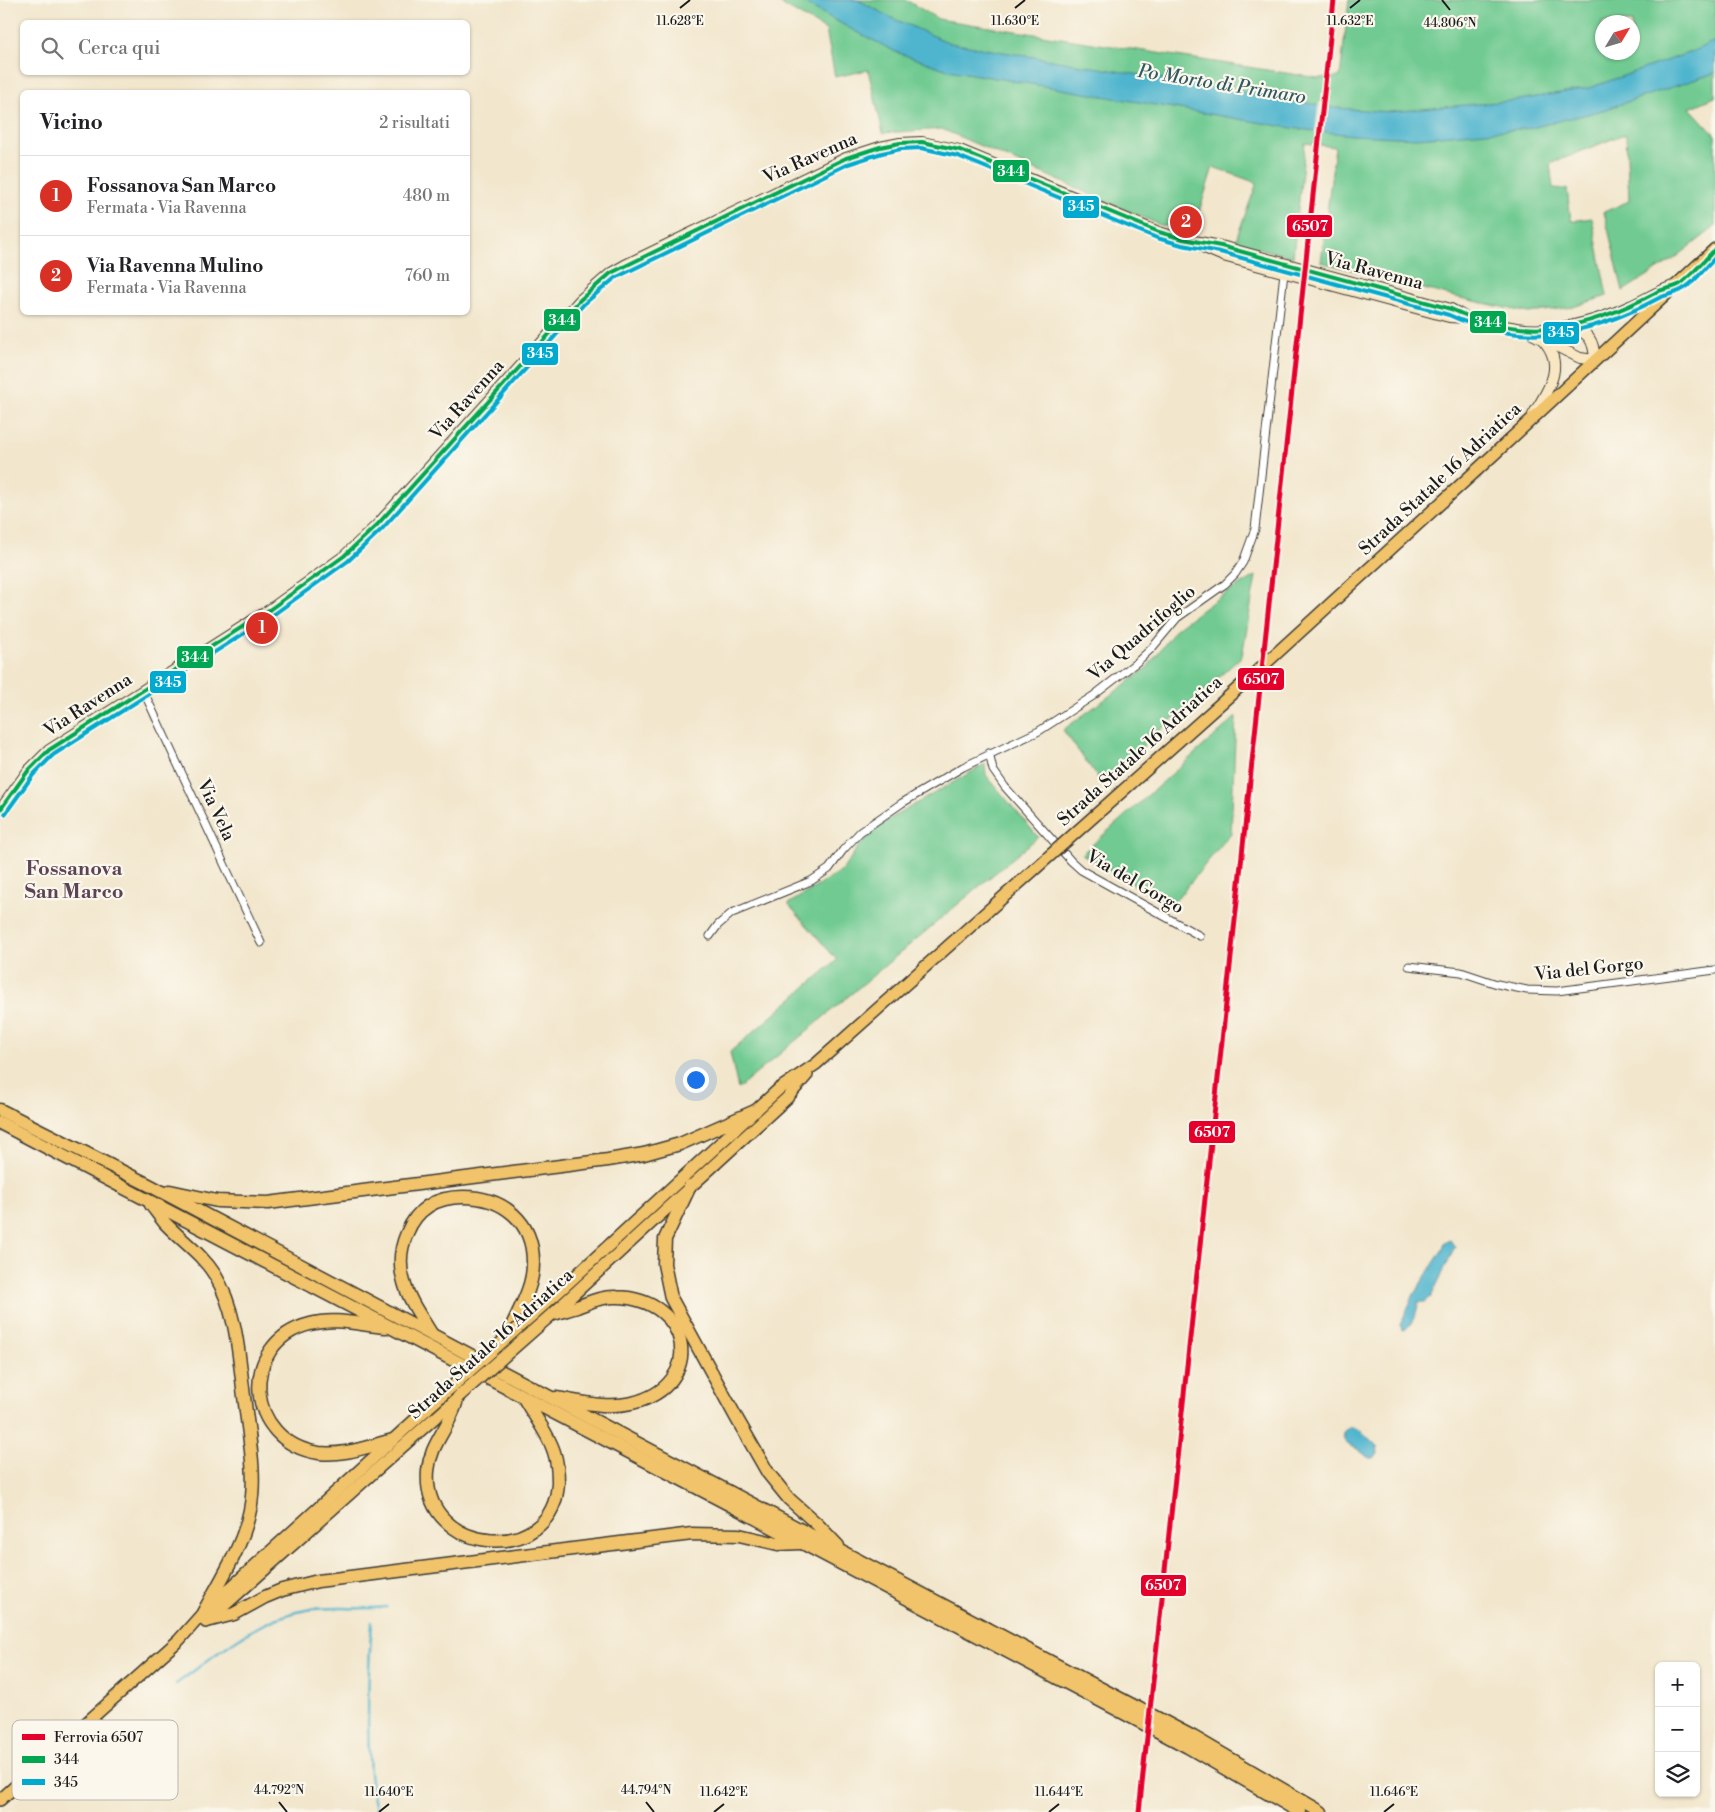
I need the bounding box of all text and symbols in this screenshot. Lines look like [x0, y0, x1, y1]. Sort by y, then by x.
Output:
text: 11.628°E [656, 14, 704, 29]
text: 11.630°E [991, 14, 1039, 29]
text: 11.632°E [1326, 14, 1374, 29]
north arrow [1595, 15, 1640, 60]
text: 44.806°N [1423, 16, 1477, 31]
search box [20, 20, 470, 75]
icon: search [38, 34, 66, 62]
text: Cerca qui [78, 36, 161, 60]
water label: Po Morto di Primaro [1135, 59, 1308, 109]
text: Vicino [40, 110, 103, 136]
text: 2 risultati [379, 113, 450, 133]
street label: Via Ravenna [758, 127, 862, 189]
line badge: 344 [992, 159, 1030, 183]
text: 344 [997, 163, 1025, 181]
text: Fossanova San Marco [87, 174, 276, 198]
text: 1 [52, 186, 60, 206]
text: 480 m [403, 186, 450, 206]
line badge: 345 [1062, 195, 1100, 219]
text: Fermata · Via Ravenna [87, 198, 247, 218]
text: 345 [1068, 198, 1095, 216]
pin: 2 [1170, 203, 1202, 241]
line badge: 6507 [1286, 214, 1333, 238]
text: 6507 [1292, 218, 1329, 236]
street label: Via Ravenna [1321, 247, 1427, 295]
text: Via Ravenna Mulino [87, 254, 263, 278]
text: 2 [51, 266, 61, 286]
text: 760 m [405, 266, 450, 286]
text: Fermata · Via Ravenna [87, 278, 247, 298]
line badge: 344 [543, 308, 581, 332]
line badge: 344 [1469, 310, 1507, 334]
text: 344 [548, 312, 576, 330]
text: 344 [1474, 314, 1502, 332]
line badge: 345 [1542, 321, 1580, 345]
text: 345 [1548, 324, 1575, 342]
line badge: 345 [521, 342, 559, 366]
text: 345 [527, 345, 554, 363]
street label: Via Ravenna [424, 354, 510, 446]
street label: Strada Statale 16 Adriatica [1354, 397, 1527, 560]
street label: Via Quadrifoglio [1083, 580, 1201, 687]
pin: 1 [246, 609, 278, 647]
line badge: 344 [176, 645, 214, 669]
text: 344 [181, 649, 209, 667]
street label: Via Ravenna [39, 667, 137, 743]
line badge: 6507 [1237, 667, 1285, 691]
line badge: 345 [149, 670, 187, 694]
street label: Strada Statale 16 Adriatica [1053, 670, 1228, 831]
text: 6507 [1243, 671, 1280, 689]
text: 345 [155, 674, 182, 692]
street label: Via Vela [191, 775, 241, 845]
street label: Via del Gorgo [1081, 844, 1188, 919]
district label: Fossanova San Marco [24, 857, 124, 905]
street label: Via del Gorgo [1532, 952, 1645, 986]
your location [683, 1067, 709, 1093]
line badge: 6507 [1188, 1120, 1236, 1144]
text: 6507 [1194, 1124, 1231, 1142]
street label: Strada Statale 16 Adriatica [404, 1263, 579, 1424]
line badge: 6507 [1140, 1574, 1187, 1597]
text: 6507 [1145, 1577, 1182, 1595]
map controls [1655, 1662, 1700, 1797]
button: + [1655, 1662, 1700, 1707]
button: − [1655, 1707, 1700, 1752]
legend [12, 1720, 178, 1800]
text: Ferrovia 6507 [54, 1729, 143, 1747]
text: 344 [54, 1751, 79, 1769]
button: layers [1655, 1752, 1700, 1797]
text: 345 [54, 1774, 78, 1792]
text: 44.792°N [254, 1783, 304, 1798]
text: 44.794°N [621, 1783, 671, 1798]
text: 11.640°E [365, 1785, 413, 1800]
text: 11.642°E [700, 1785, 748, 1800]
text: 11.644°E [1035, 1785, 1083, 1800]
text: 11.646°E [1370, 1785, 1418, 1800]

